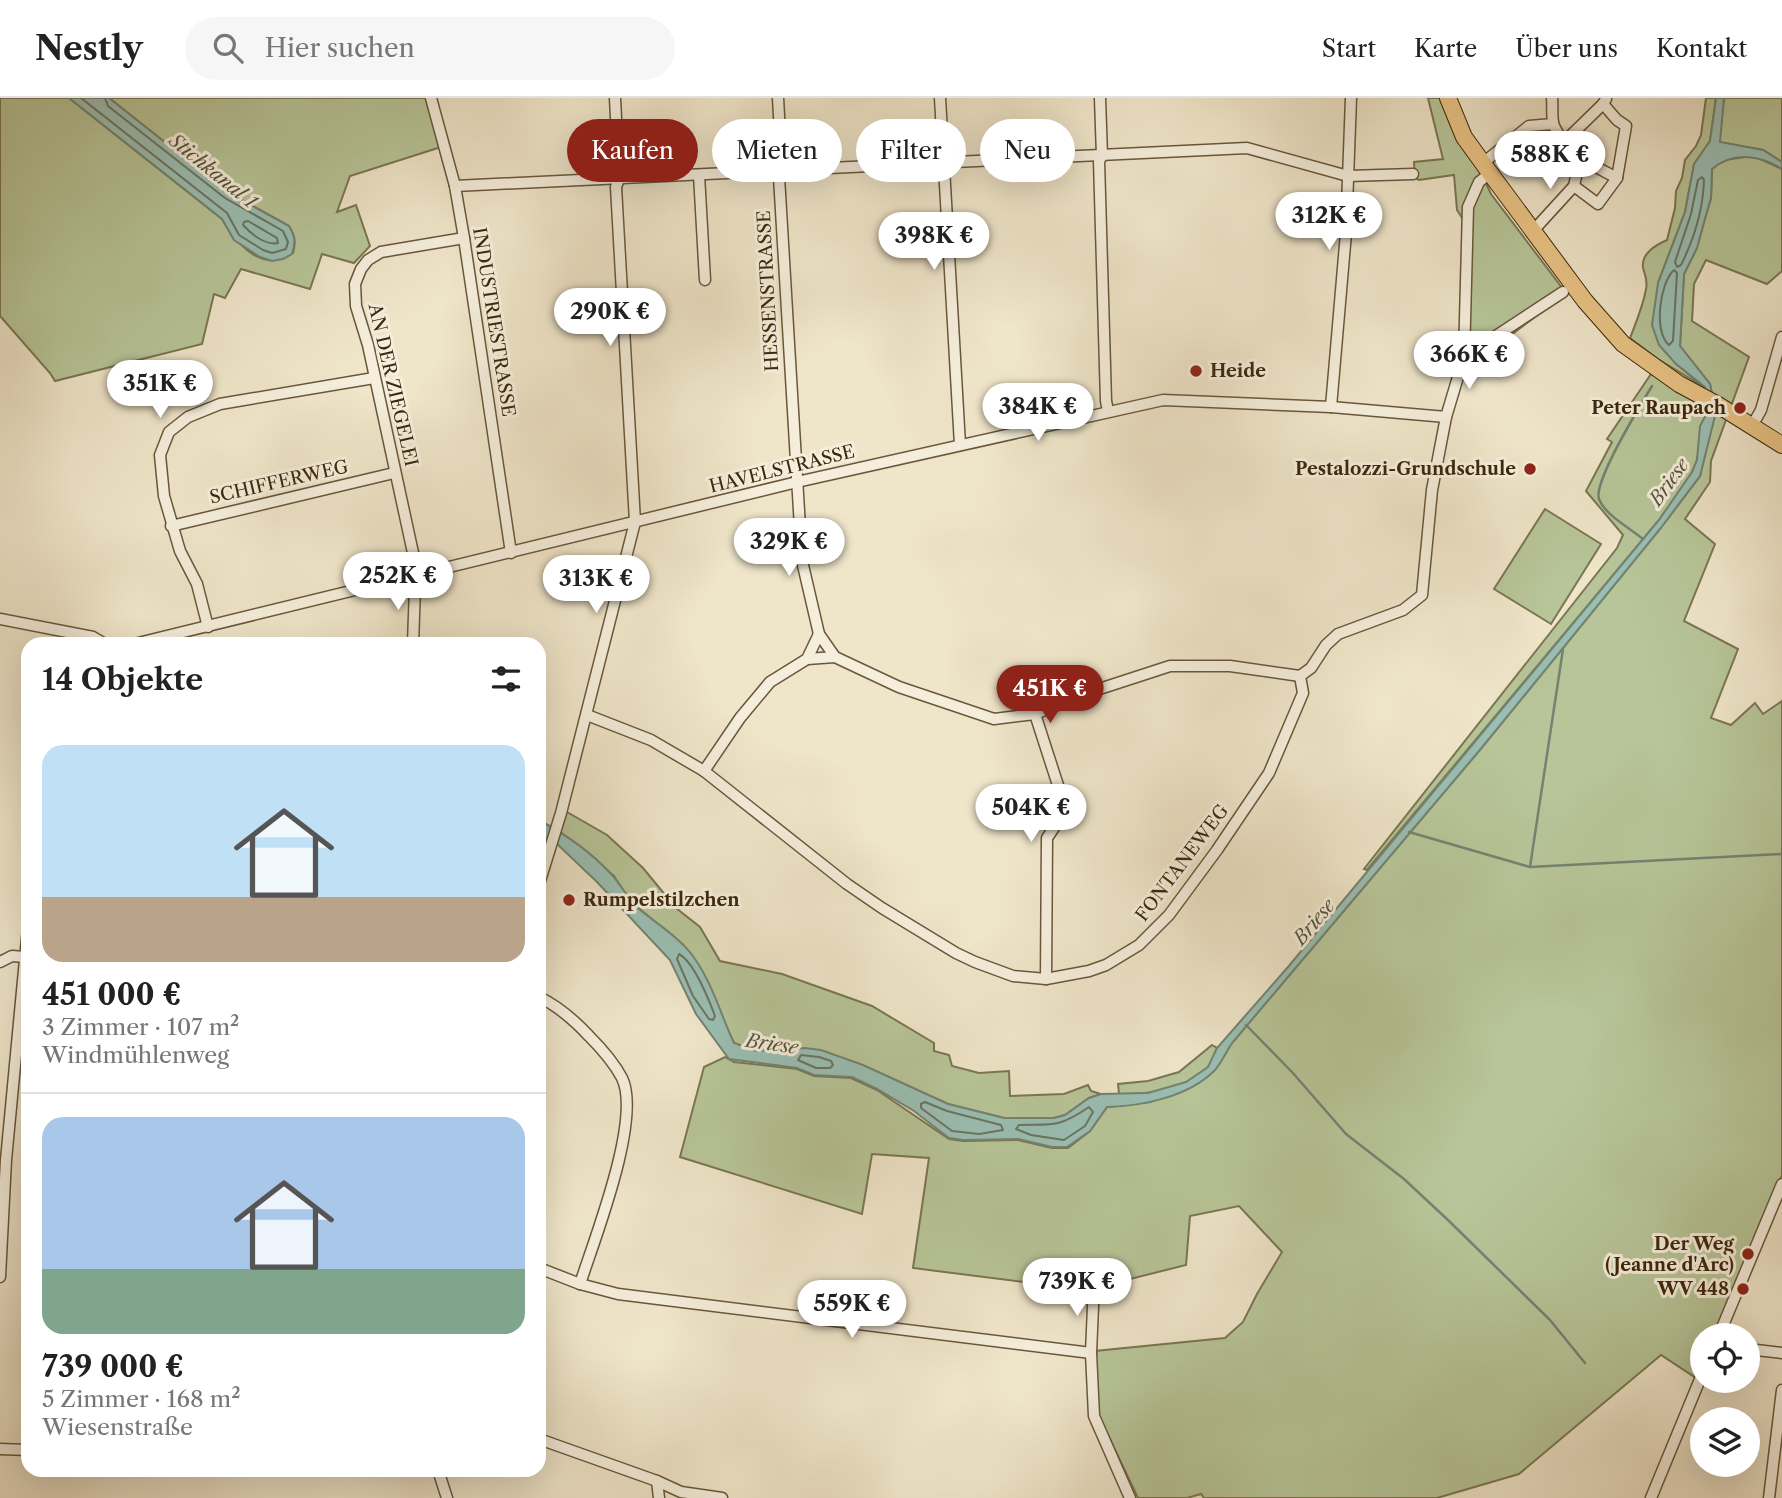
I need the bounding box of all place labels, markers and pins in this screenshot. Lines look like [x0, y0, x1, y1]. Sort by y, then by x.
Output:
pin: 588K € [1493, 132, 1607, 191]
pin: 312K € [1272, 192, 1386, 252]
pin: 398K € [877, 212, 991, 272]
pin: 290K € [553, 288, 667, 348]
pin: 366K € [1412, 331, 1526, 391]
pin: 351K € [103, 360, 217, 420]
place label: Heide [1210, 360, 1266, 382]
marker: Heide [1188, 363, 1204, 379]
pin: 384K € [981, 384, 1095, 443]
place label: Peter Raupach [1591, 397, 1727, 419]
marker: Peter Raupach [1732, 400, 1748, 416]
place label: Pestalozzi-Grundschule [1295, 458, 1516, 480]
marker: Pestalozzi-Grundschule [1522, 461, 1538, 477]
pin: 329K € [732, 518, 846, 578]
pin: 252K € [341, 552, 455, 612]
pin: 313K € [539, 556, 653, 615]
pin: 451K € [993, 666, 1107, 725]
pin: 504K € [974, 784, 1088, 844]
place label: Rumpelstilzchen [583, 889, 740, 911]
marker: Rumpelstilzchen [561, 892, 577, 908]
place label: Der Weg (Jeanne d'Arc) [1605, 1233, 1735, 1276]
marker: Der Weg (Jeanne d'Arc) [1740, 1246, 1756, 1262]
pin: 739K € [1020, 1258, 1134, 1318]
place label: WV 448 [1656, 1278, 1729, 1300]
pin: 559K € [795, 1280, 909, 1340]
marker: WV 448 [1735, 1281, 1751, 1297]

